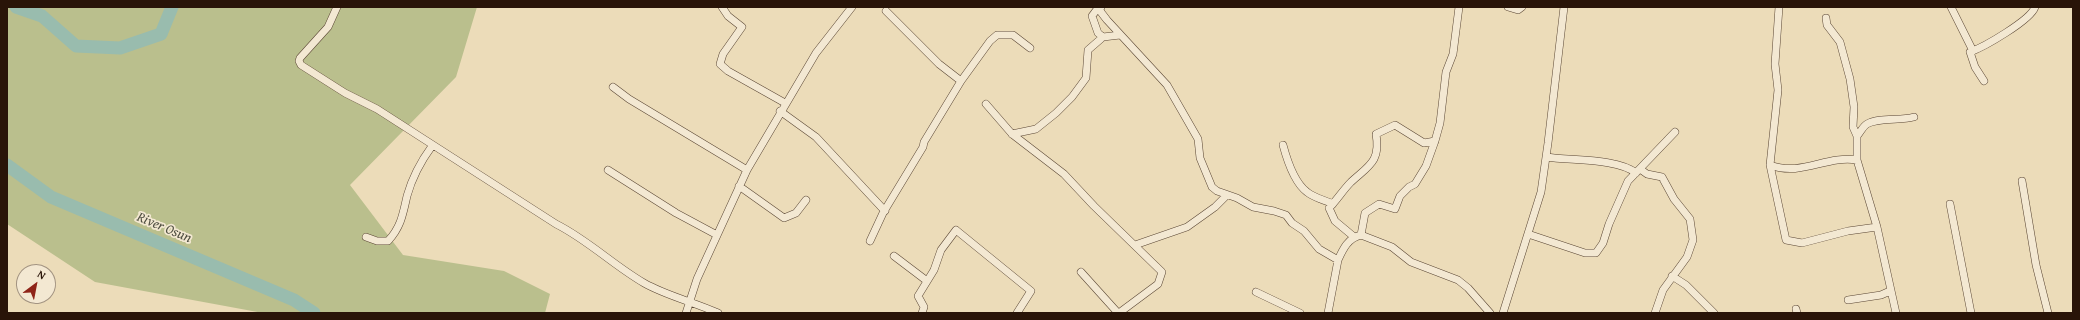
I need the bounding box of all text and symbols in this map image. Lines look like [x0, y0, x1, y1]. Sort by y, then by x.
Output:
water label: River Osun [134, 209, 194, 247]
north arrow [16, 264, 56, 304]
text: N [34, 266, 49, 283]

